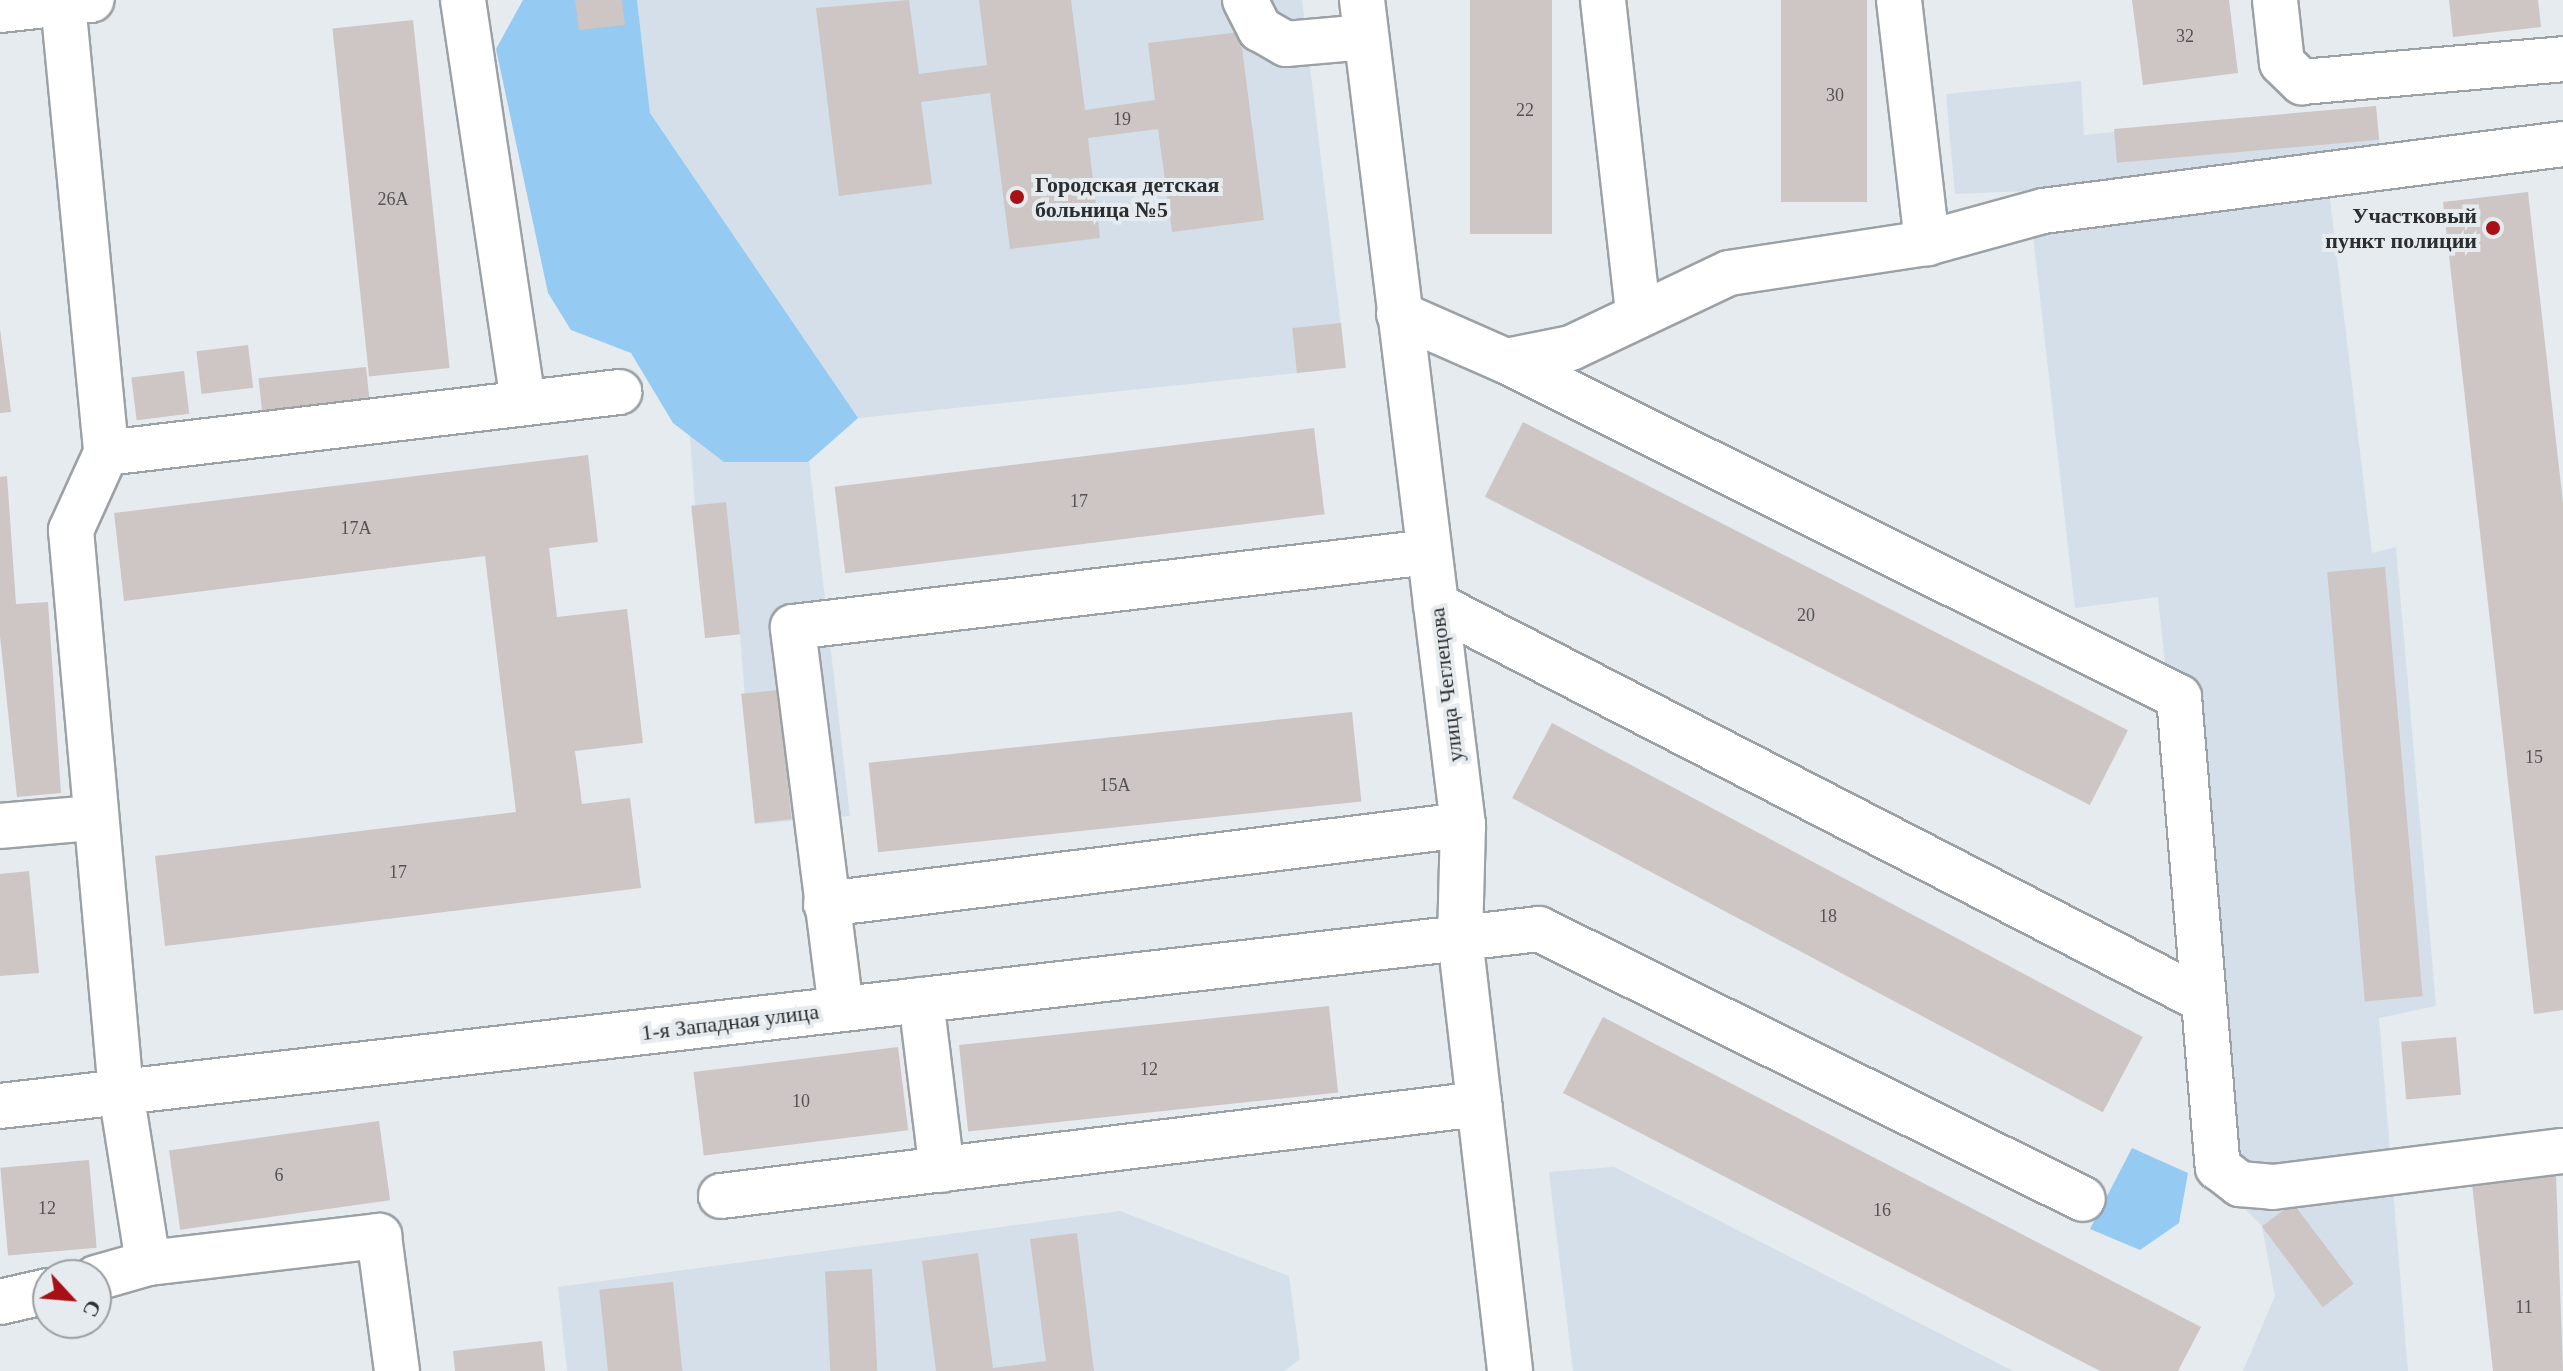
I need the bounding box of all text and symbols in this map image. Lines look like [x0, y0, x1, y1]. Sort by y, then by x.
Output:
house number: 32 [2176, 25, 2194, 47]
house number: 30 [1826, 84, 1844, 106]
house number: 22 [1516, 99, 1534, 121]
house number: 19 [1113, 108, 1131, 130]
place label: Городская детская больница №5 [1035, 171, 1219, 222]
marker: Городская детская больница №5 [1006, 186, 1028, 208]
house number: 26А [378, 188, 408, 210]
place label: Участковый пункт полиции [2325, 202, 2477, 254]
marker: Участковый пункт полиции [2484, 219, 2502, 237]
house number: 17 [1070, 490, 1088, 512]
house number: 17А [341, 517, 371, 539]
house number: 20 [1797, 604, 1815, 626]
street label: улица Чеглецова [1423, 606, 1469, 764]
house number: 15 [2525, 746, 2543, 768]
house number: 15А [1100, 774, 1130, 796]
house number: 17 [389, 861, 407, 883]
house number: 18 [1819, 905, 1837, 927]
street label: 1-я Западная улица [640, 998, 820, 1046]
house number: 12 [1140, 1058, 1158, 1080]
house number: 10 [792, 1090, 810, 1112]
house number: 6 [274, 1164, 284, 1186]
house number: 12 [38, 1197, 56, 1219]
house number: 16 [1873, 1199, 1891, 1221]
north arrow [32, 1259, 112, 1339]
text: С [78, 1296, 107, 1321]
house number: 11 [2515, 1296, 2533, 1318]

